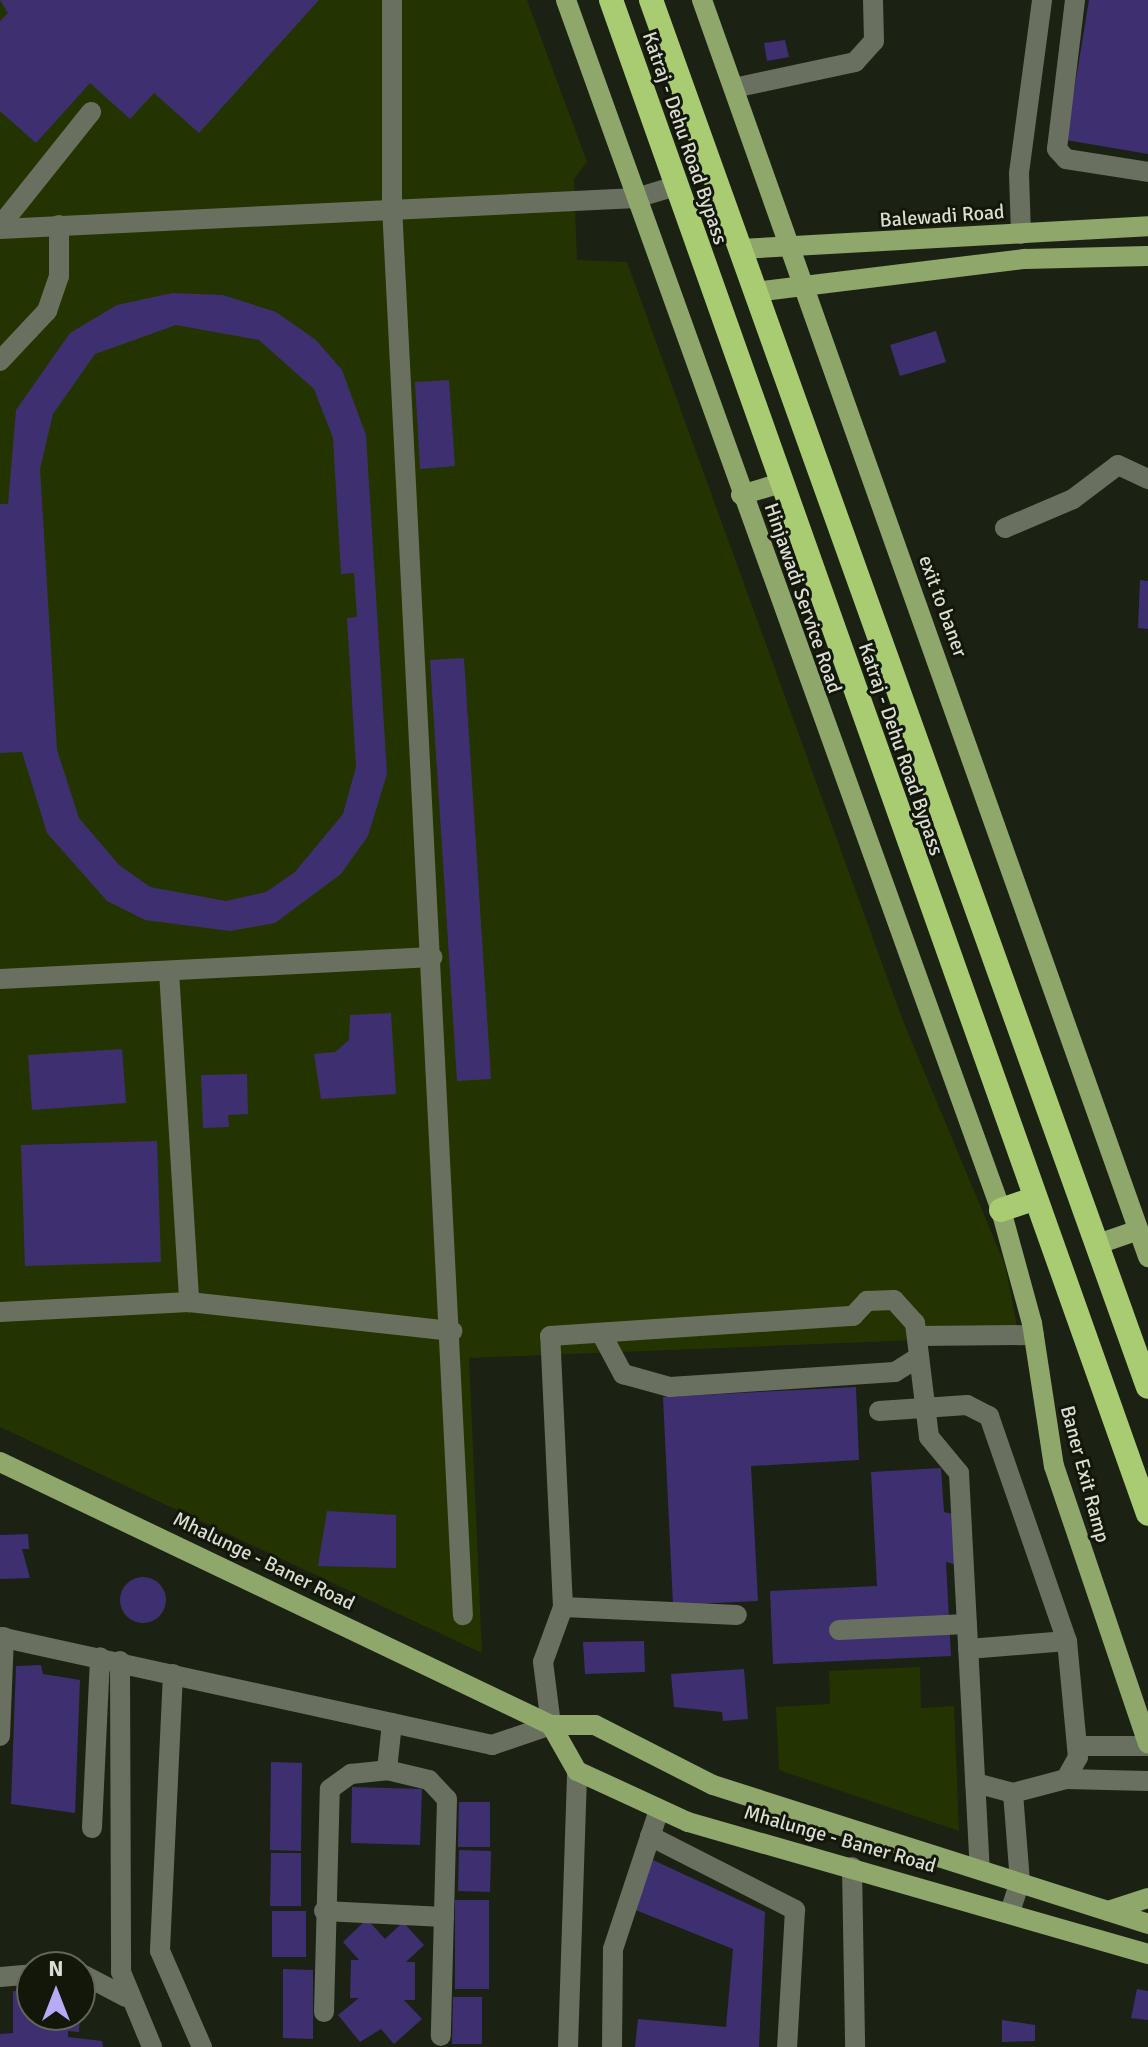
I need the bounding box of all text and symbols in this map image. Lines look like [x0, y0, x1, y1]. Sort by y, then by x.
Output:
street label: Katraj - Dehu Road Bypass [637, 28, 733, 248]
street label: Balewadi Road [879, 200, 1005, 232]
street label: Hinjawadi Service Road [759, 500, 847, 696]
street label: exit to baner [913, 552, 973, 660]
street label: Katraj - Dehu Road Bypass [853, 639, 949, 859]
street label: Baner Exit Ramp [1055, 1403, 1115, 1545]
street label: Mhalunge - Baner Road [169, 1507, 359, 1615]
street label: Mhalunge - Baner Road [741, 1800, 939, 1878]
north arrow [16, 1951, 96, 2031]
text: N [48, 1955, 64, 1982]

